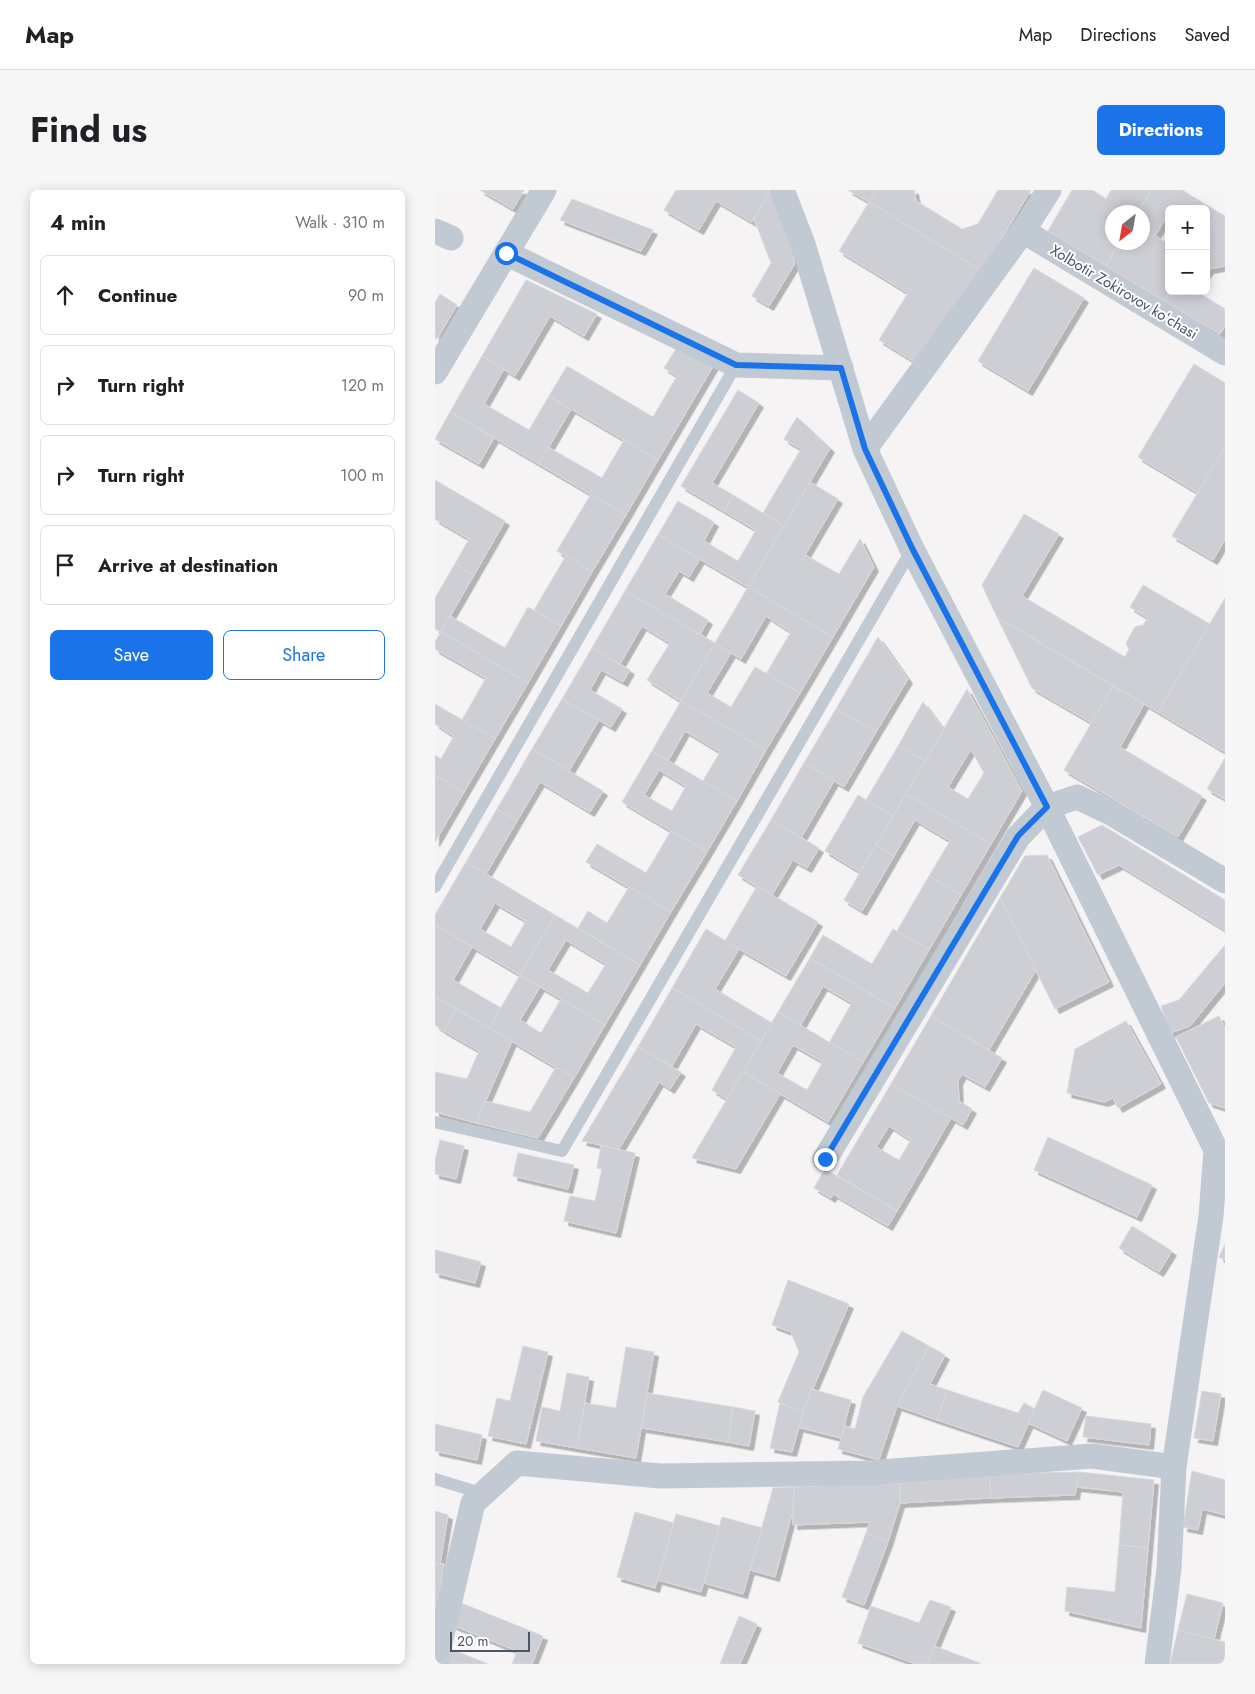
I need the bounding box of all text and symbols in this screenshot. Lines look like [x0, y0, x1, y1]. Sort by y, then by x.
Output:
text: Map [25, 17, 74, 52]
text: Map [1019, 22, 1052, 48]
text: Directions [1080, 22, 1156, 48]
text: Saved [1184, 22, 1230, 48]
text: Find us [30, 105, 147, 155]
button: Directions [1097, 105, 1225, 155]
north arrow [1105, 205, 1150, 250]
map controls [1165, 205, 1210, 295]
button: + [1165, 205, 1210, 250]
text: 4 min [50, 208, 106, 238]
text: Walk · 310 m [295, 211, 385, 234]
street label: Xolbotir Zokirovov koʻchasi [1046, 239, 1202, 345]
route start [495, 242, 518, 265]
button: − [1165, 250, 1210, 295]
icon: ahead [51, 281, 79, 309]
text: Continue [98, 282, 177, 309]
text: 90 m [348, 284, 384, 307]
icon: right [51, 371, 79, 399]
text: Turn right [98, 372, 184, 399]
text: 120 m [341, 374, 384, 397]
icon: right [51, 461, 79, 489]
text: Turn right [98, 462, 184, 489]
text: 100 m [340, 464, 384, 487]
icon: arrive [51, 551, 79, 579]
text: Arrive at destination [98, 552, 278, 579]
button: Save [50, 630, 213, 680]
button: Share [223, 630, 385, 680]
route end [814, 1148, 837, 1171]
scale bar [450, 1629, 530, 1652]
text: 20 m [457, 1631, 489, 1651]

